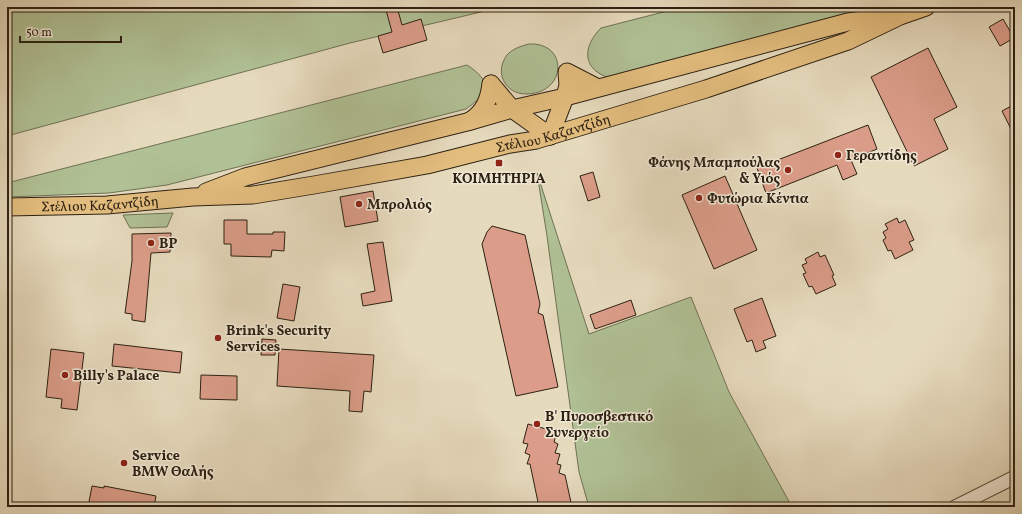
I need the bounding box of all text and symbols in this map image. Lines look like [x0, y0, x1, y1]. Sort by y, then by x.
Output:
scale bar [20, 18, 121, 44]
text: 50 m [26, 25, 52, 41]
street label: Στέλιου Καζαντζίδη [494, 110, 613, 158]
place label: Γεραντίδης [846, 147, 917, 166]
marker: Γεραντίδης [833, 150, 843, 160]
place label: Φάνης Μπαμπούλας & Υιός [648, 154, 781, 189]
marker: ΚΟΙΜΗΤΗΡΙΑ [494, 158, 504, 168]
marker: Φάνης Μπαμπούλας & Υιός [783, 165, 793, 175]
place label: ΚΟΙΜΗΤΗΡΙΑ [452, 170, 546, 189]
place label: Φυτώρια Κέντια [707, 190, 809, 209]
street label: Στέλιου Καζαντζίδη [41, 192, 160, 217]
marker: Φυτώρια Κέντια [694, 193, 704, 203]
place label: Μπρολιός [367, 196, 432, 215]
marker: Μπρολιός [354, 199, 364, 209]
place label: BP [159, 235, 177, 254]
marker: BP [146, 238, 156, 248]
place label: Brink's Security Services [226, 322, 331, 357]
marker: Brink's Security Services [213, 333, 223, 343]
place label: Billy's Palace [73, 367, 159, 386]
marker: Billy's Palace [60, 370, 70, 380]
place label: Β' Πυροσβεστικό Συνεργείο [545, 408, 653, 443]
marker: Β' Πυροσβεστικό Συνεργείο [532, 419, 542, 429]
place label: Service BMW Θαλής [132, 447, 214, 482]
marker: Service BMW Θαλής [119, 458, 129, 468]

